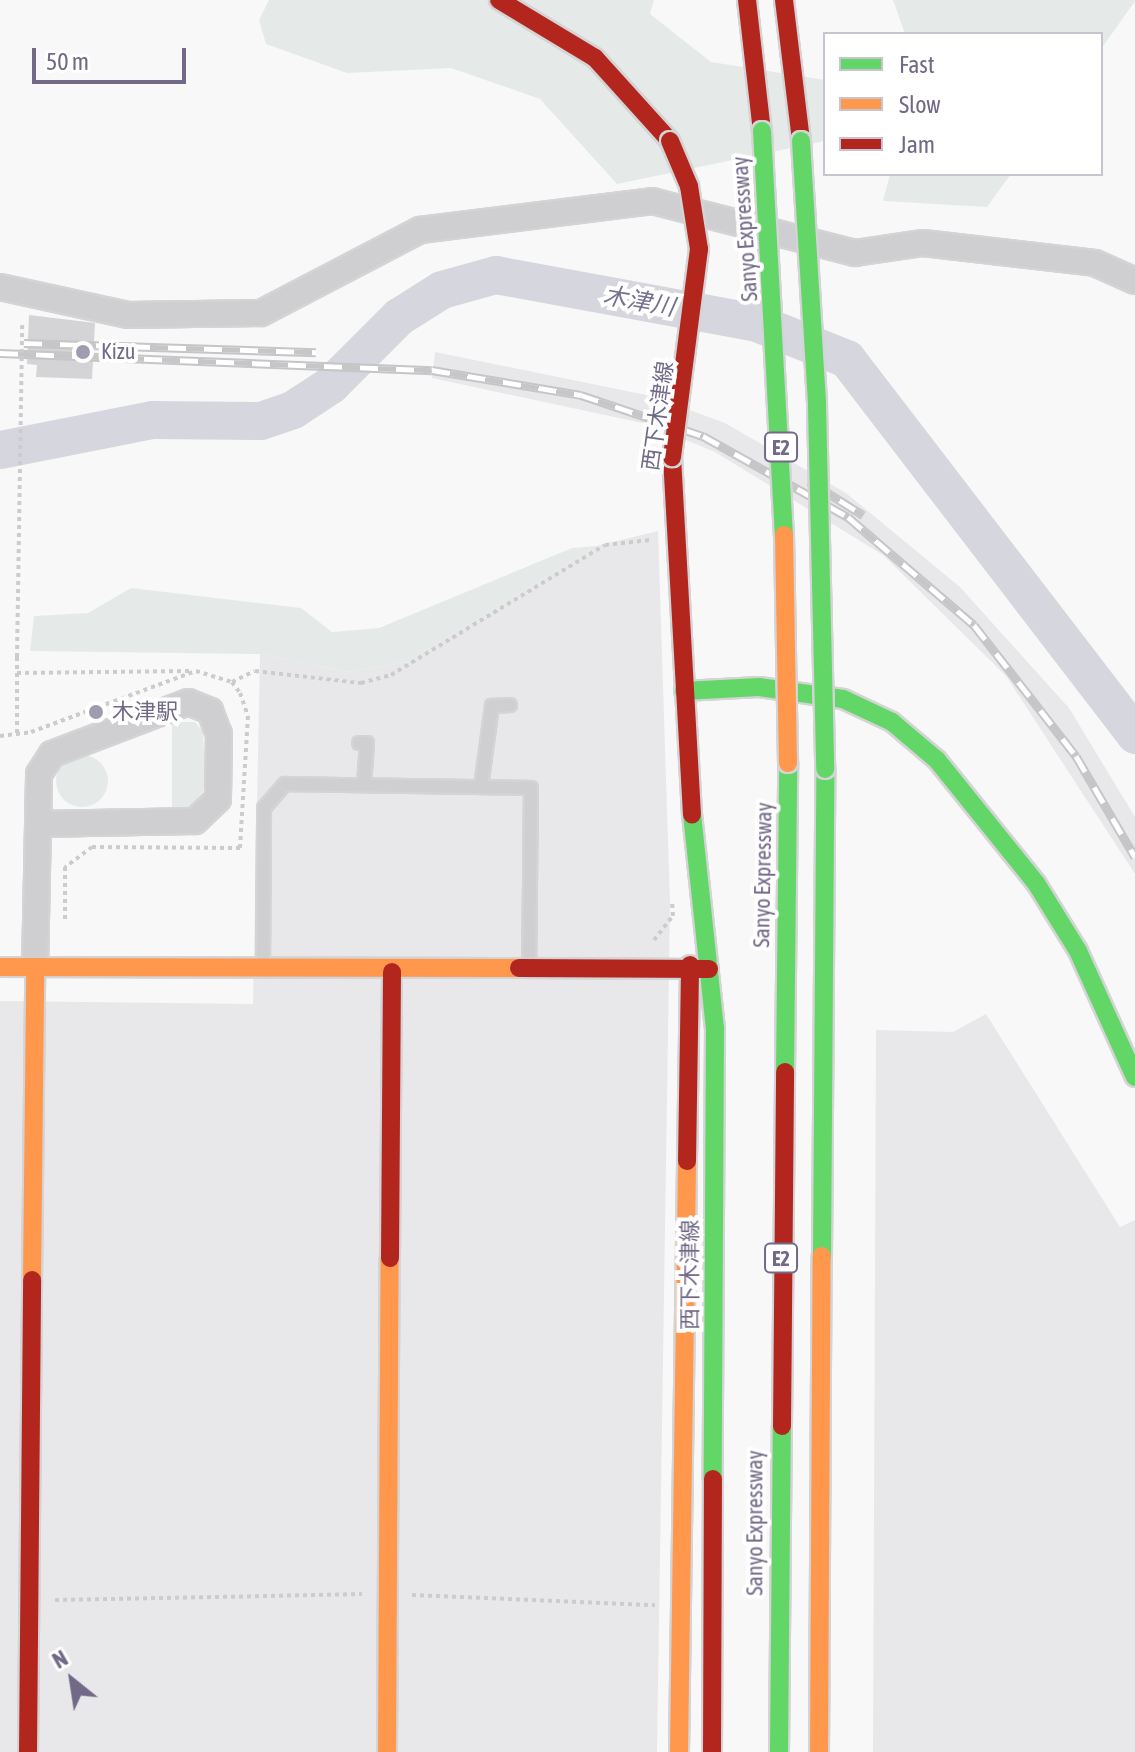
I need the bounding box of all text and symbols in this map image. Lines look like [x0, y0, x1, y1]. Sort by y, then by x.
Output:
scale bar [36, 32, 190, 82]
legend [823, 32, 1103, 176]
text: 50 m [46, 48, 89, 75]
text: Fast [899, 51, 935, 78]
text: Slow [899, 91, 941, 118]
text: Jam [899, 131, 935, 158]
street label: Sanyo Expressway [727, 156, 763, 302]
water label: 木津川 [601, 281, 677, 321]
place label: Kizu [101, 339, 135, 365]
marker: Kizu [72, 341, 94, 363]
street label: 西下木津線 [637, 360, 679, 472]
road number: E2 [763, 431, 799, 463]
place label: 木津駅 [112, 699, 178, 725]
marker: 木津駅 [87, 703, 105, 721]
street label: Sanyo Expressway [749, 802, 777, 948]
street label: 西下木津線 [677, 1220, 703, 1330]
road number: E2 [763, 1242, 799, 1274]
street label: Sanyo Expressway [742, 1450, 768, 1596]
north arrow [32, 1640, 112, 1720]
text: N [48, 1645, 72, 1674]

